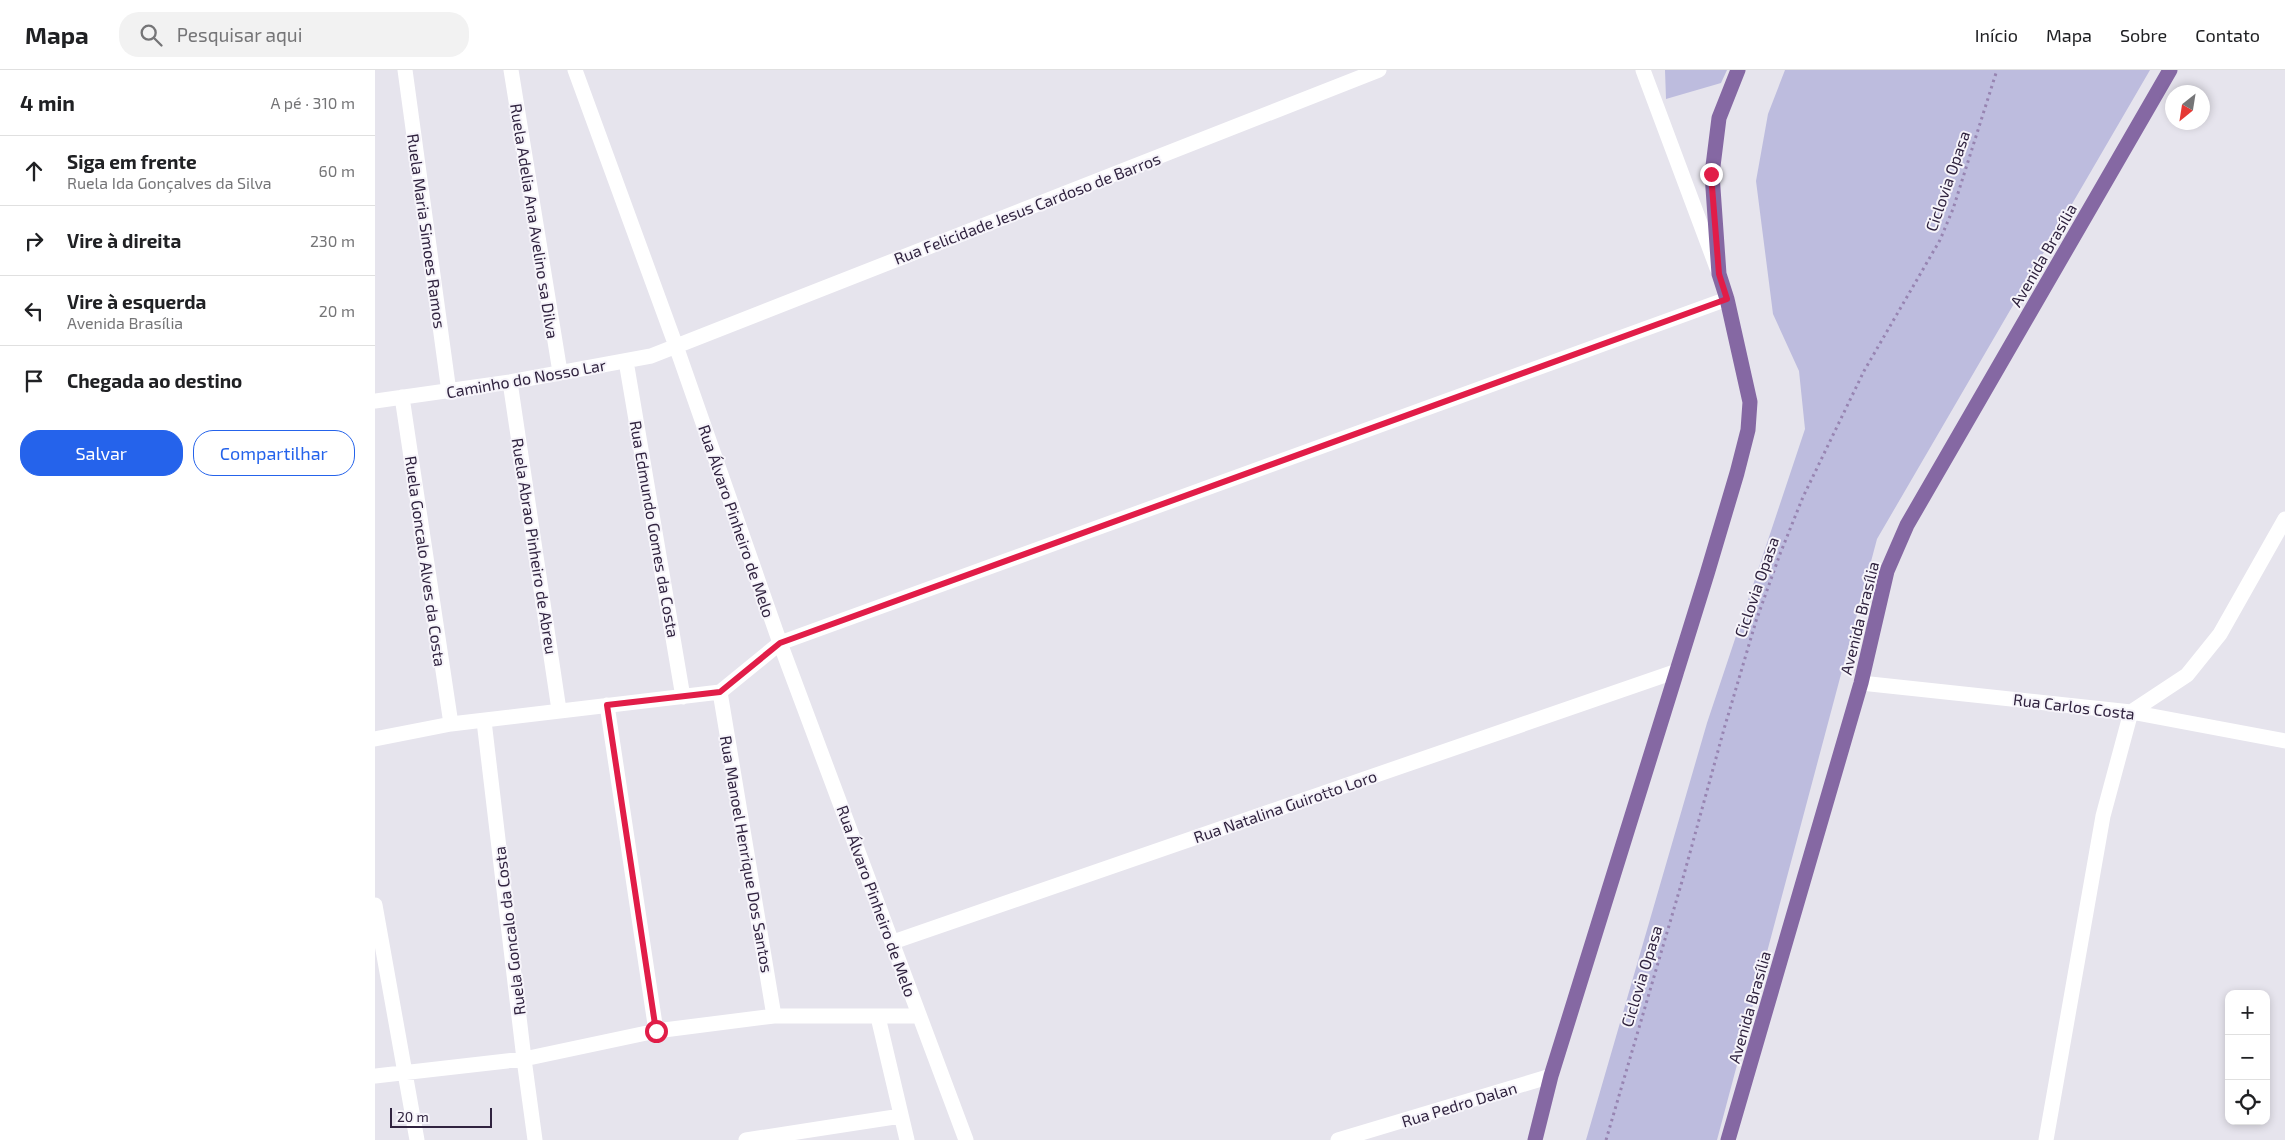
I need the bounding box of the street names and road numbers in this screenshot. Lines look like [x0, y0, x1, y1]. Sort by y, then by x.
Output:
street label: Ruela Adelia Ana Avelino sa Dilva [507, 102, 563, 340]
street label: Ciclovia Opasa [1921, 128, 1973, 234]
street label: Ruela Maria Simoes Ramos [404, 132, 450, 330]
street label: Rua Felicidade Jesus Cardoso de Barros [891, 148, 1163, 268]
street label: Avenida Brasília [2006, 200, 2080, 310]
street label: Caminho do Nosso Lar [445, 355, 608, 401]
street label: Rua Edmundo Gomes da Costa [627, 419, 683, 639]
street label: Rua Álvaro Pinheiro de Melo [695, 422, 779, 620]
street label: Ruela Abrao Pinheiro de Abreu [509, 437, 561, 655]
street label: Ruela Goncalo Alves da Costa [402, 454, 450, 668]
street label: Ciclovia Opasa [1730, 534, 1782, 640]
street label: Avenida Brasília [1836, 559, 1882, 677]
street label: Rua Carlos Costa [2012, 689, 2136, 723]
street label: Rua Manoel Henrique Dos Santos [717, 734, 777, 974]
street label: Rua Natalina Guirotto Loro [1191, 766, 1379, 846]
street label: Rua Álvaro Pinheiro de Melo [833, 803, 921, 999]
street label: Ruela Goncalo da Costa [489, 846, 529, 1016]
street label: Ciclovia Opasa [1617, 923, 1665, 1029]
street label: Avenida Brasília [1724, 949, 1774, 1065]
street label: Rua Pedro Dalan [1399, 1077, 1519, 1131]

